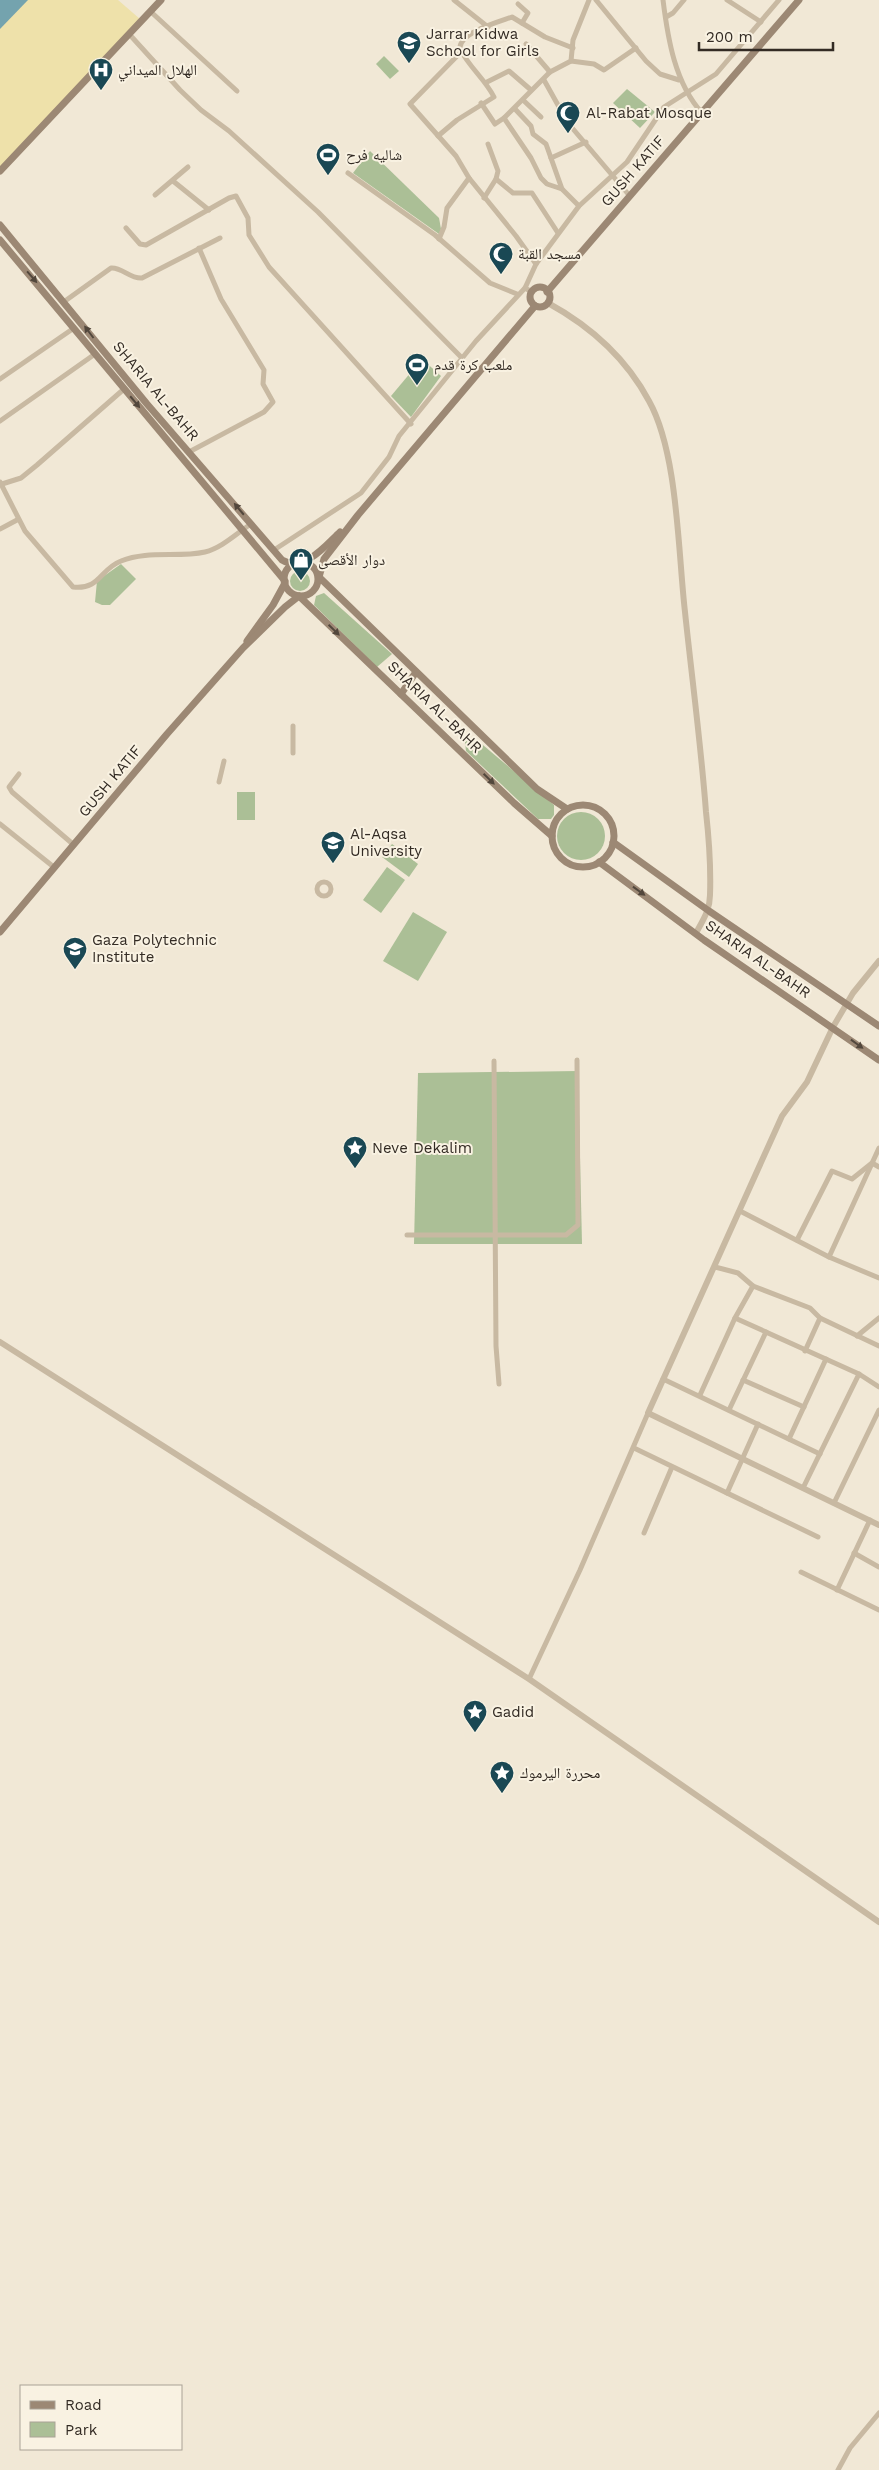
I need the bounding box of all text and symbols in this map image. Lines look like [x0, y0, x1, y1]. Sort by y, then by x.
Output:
scale bar [699, 20, 833, 52]
place label: Jarrar Kidwa School for Girls [426, 25, 539, 60]
text: 200 m [706, 28, 753, 46]
school or university icon: Jarrar Kidwa School for Girls [396, 30, 422, 64]
hospital icon: الهلال الميداني [88, 57, 114, 91]
place label: الهلال الميداني [118, 61, 197, 82]
mosque icon: Al-Rabat Mosque [555, 100, 581, 134]
place label: Al-Rabat Mosque [586, 104, 712, 122]
street label: GUSH KATIF [597, 132, 669, 210]
sports icon: شاليه فرح [315, 142, 341, 176]
place label: شاليه فرح [346, 146, 402, 165]
mosque icon: مسجد القبة [488, 241, 514, 275]
place label: مسجد القبة [518, 245, 581, 263]
one-way arrow [26, 271, 37, 283]
one-way arrow [84, 325, 94, 339]
street label: SHARIA AL-BAHR [109, 338, 203, 444]
sports icon: ملعب كرة قدم [404, 352, 430, 386]
place label: ملعب كرة قدم [434, 356, 513, 375]
one-way arrow [130, 396, 141, 409]
one-way arrow [233, 503, 244, 516]
shop icon: دوار الأقصى [288, 547, 314, 581]
place label: دوار الأقصى [318, 551, 385, 570]
one-way arrow [328, 624, 340, 636]
street label: SHARIA AL-BAHR [384, 657, 486, 757]
street label: GUSH KATIF [75, 741, 145, 821]
one-way arrow [483, 773, 495, 785]
place label: Al-Aqsa University [350, 825, 422, 860]
school or university icon: Al-Aqsa University [320, 830, 346, 864]
one-way arrow [632, 886, 645, 896]
street label: SHARIA AL-BAHR [702, 916, 814, 1002]
place label: Gaza Polytechnic Institute [92, 931, 217, 966]
school or university icon: Gaza Polytechnic Institute [62, 936, 88, 970]
one-way arrow [851, 1039, 864, 1049]
place icon: Neve Dekalim [342, 1135, 368, 1169]
place label: Neve Dekalim [372, 1139, 472, 1157]
place icon: Gadid [462, 1699, 488, 1733]
place label: Gadid [492, 1703, 534, 1721]
place icon: محررة اليرموك [489, 1760, 515, 1794]
place label: محررة اليرموك [520, 1764, 601, 1782]
legend [20, 2385, 182, 2450]
text: Road [65, 2396, 102, 2414]
text: Park [65, 2421, 98, 2439]

